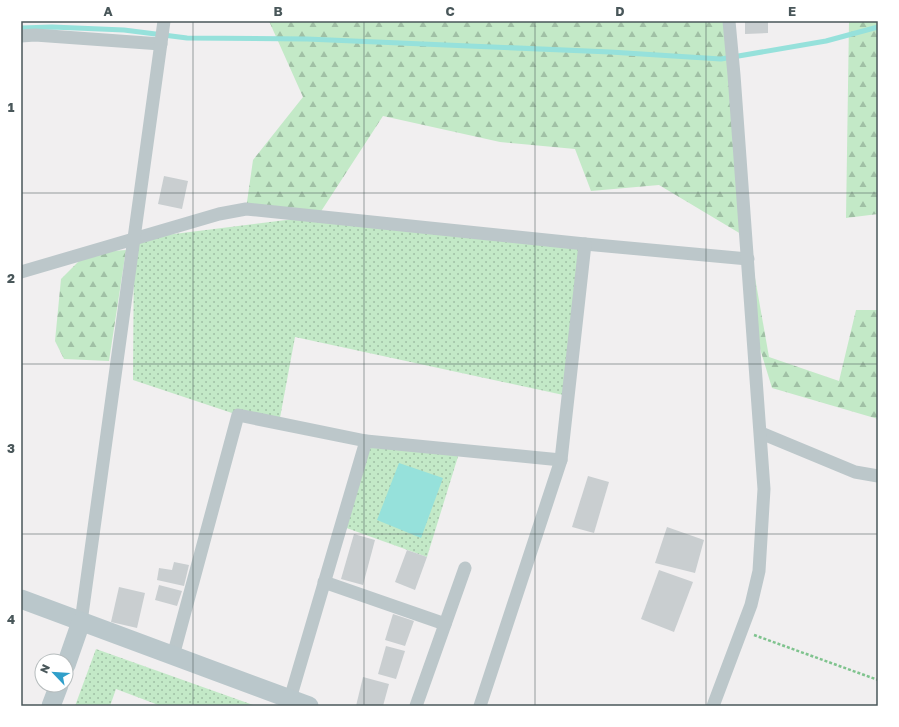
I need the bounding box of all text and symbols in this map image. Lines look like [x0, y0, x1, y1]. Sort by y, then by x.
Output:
text: A [103, 3, 113, 19]
text: B [273, 3, 283, 19]
text: C [445, 3, 455, 19]
text: D [615, 3, 625, 19]
text: E [788, 3, 796, 19]
text: 1 [8, 99, 15, 115]
text: 2 [7, 270, 15, 286]
text: 3 [7, 440, 15, 456]
text: 4 [7, 611, 15, 627]
north arrow [34, 653, 74, 693]
text: N [37, 662, 52, 675]

